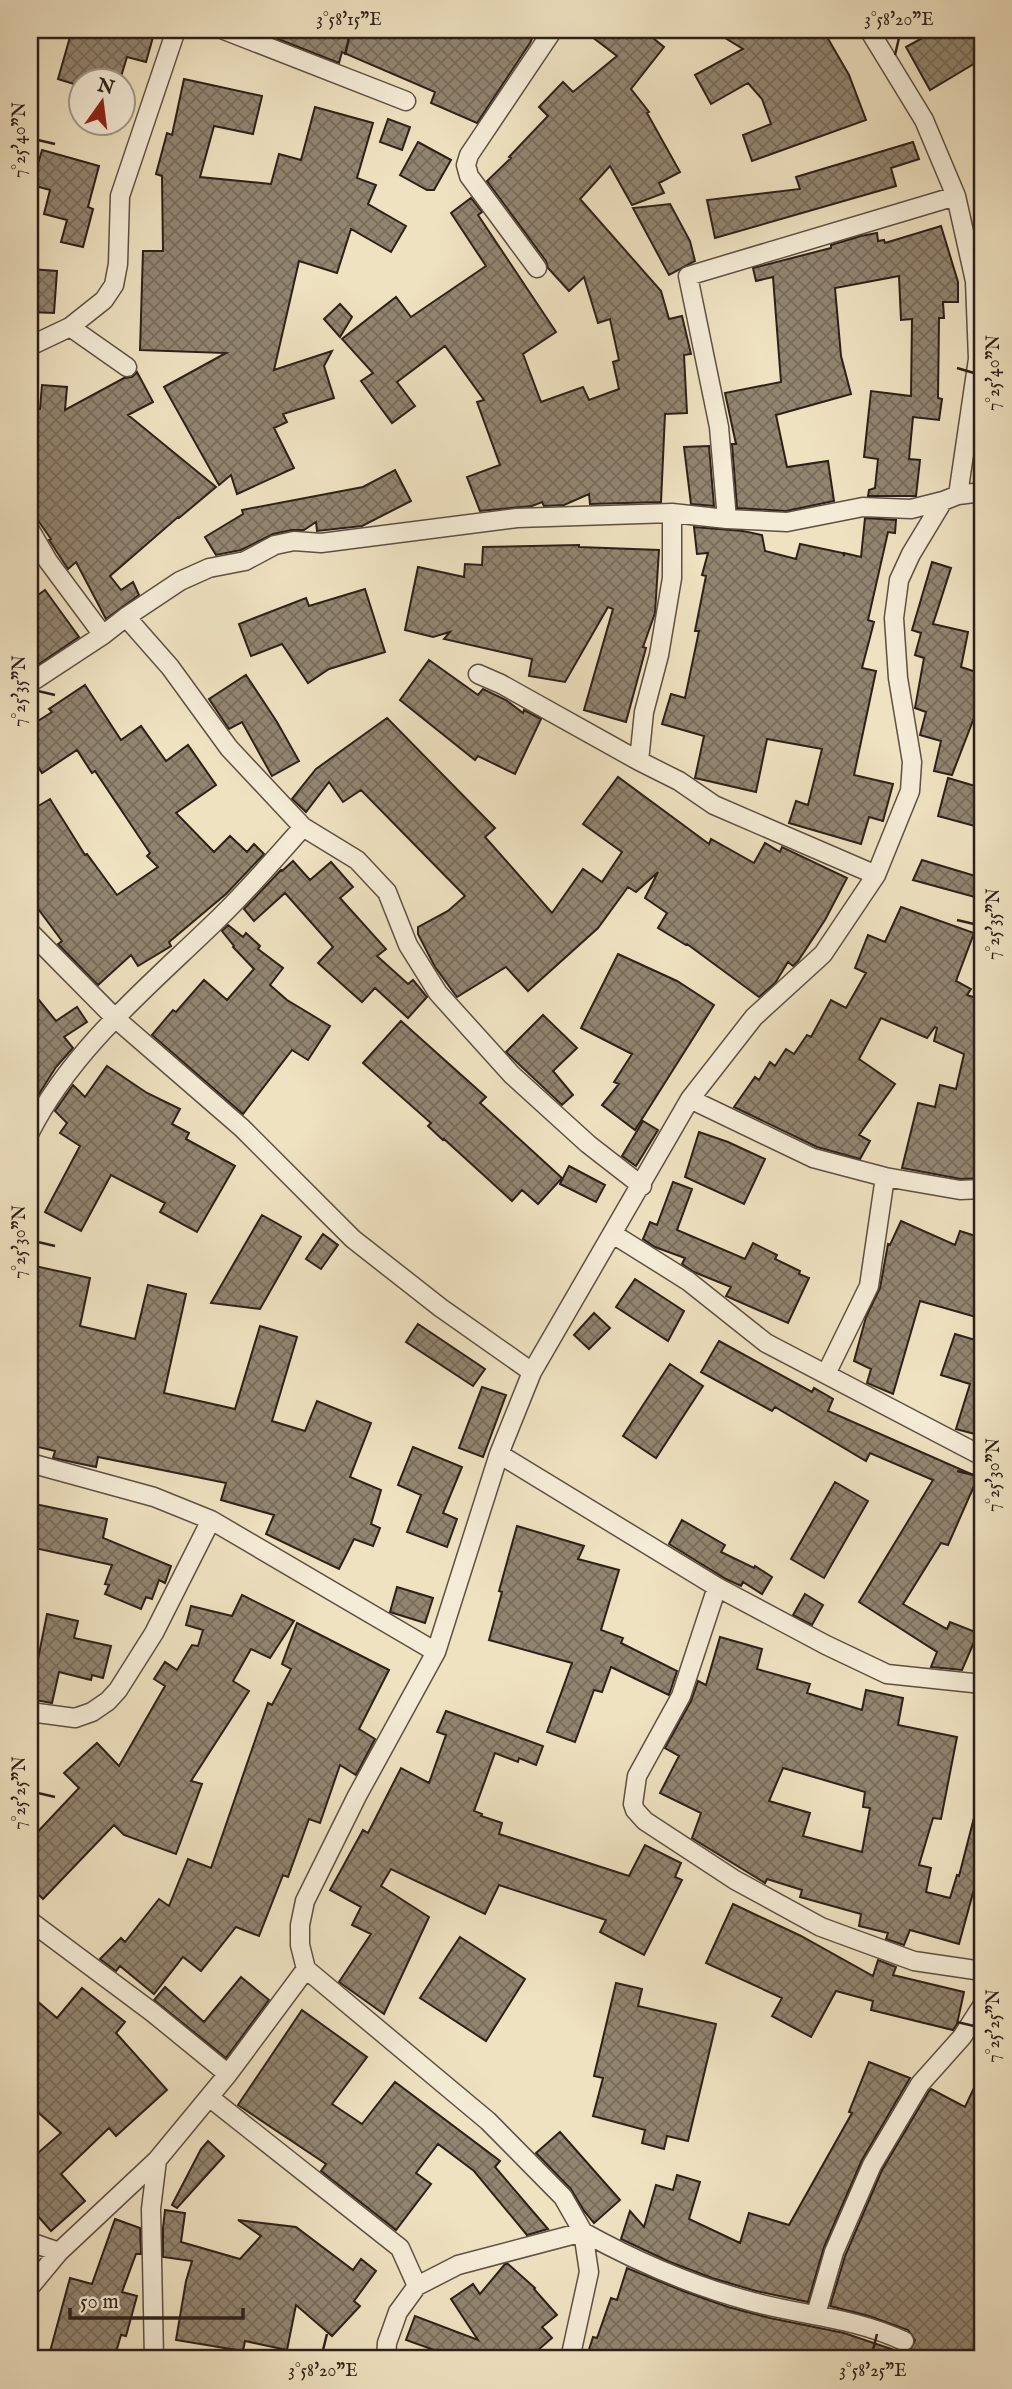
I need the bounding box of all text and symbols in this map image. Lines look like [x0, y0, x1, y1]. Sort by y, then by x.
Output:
text: 3°58'15"E [316, 9, 382, 32]
text: 3°58'20"E [864, 9, 934, 32]
north arrow [66, 66, 136, 136]
text: N [94, 74, 117, 101]
text: 7°25'40"N [9, 101, 32, 178]
text: 7°25'40"N [983, 334, 1006, 411]
text: 7°25'35"N [9, 655, 32, 727]
text: 7°25'35"N [983, 888, 1006, 960]
text: 7°25'30"N [9, 1205, 32, 1279]
text: 7°25'30"N [983, 1438, 1006, 1512]
text: 7°25'25"N [9, 1756, 32, 1830]
text: 7°25'25"N [983, 1989, 1006, 2063]
scale bar [70, 2277, 243, 2321]
text: 50 m [80, 2289, 119, 2316]
text: 3°58'20"E [288, 2360, 358, 2383]
text: 3°58'25"E [839, 2360, 907, 2383]

